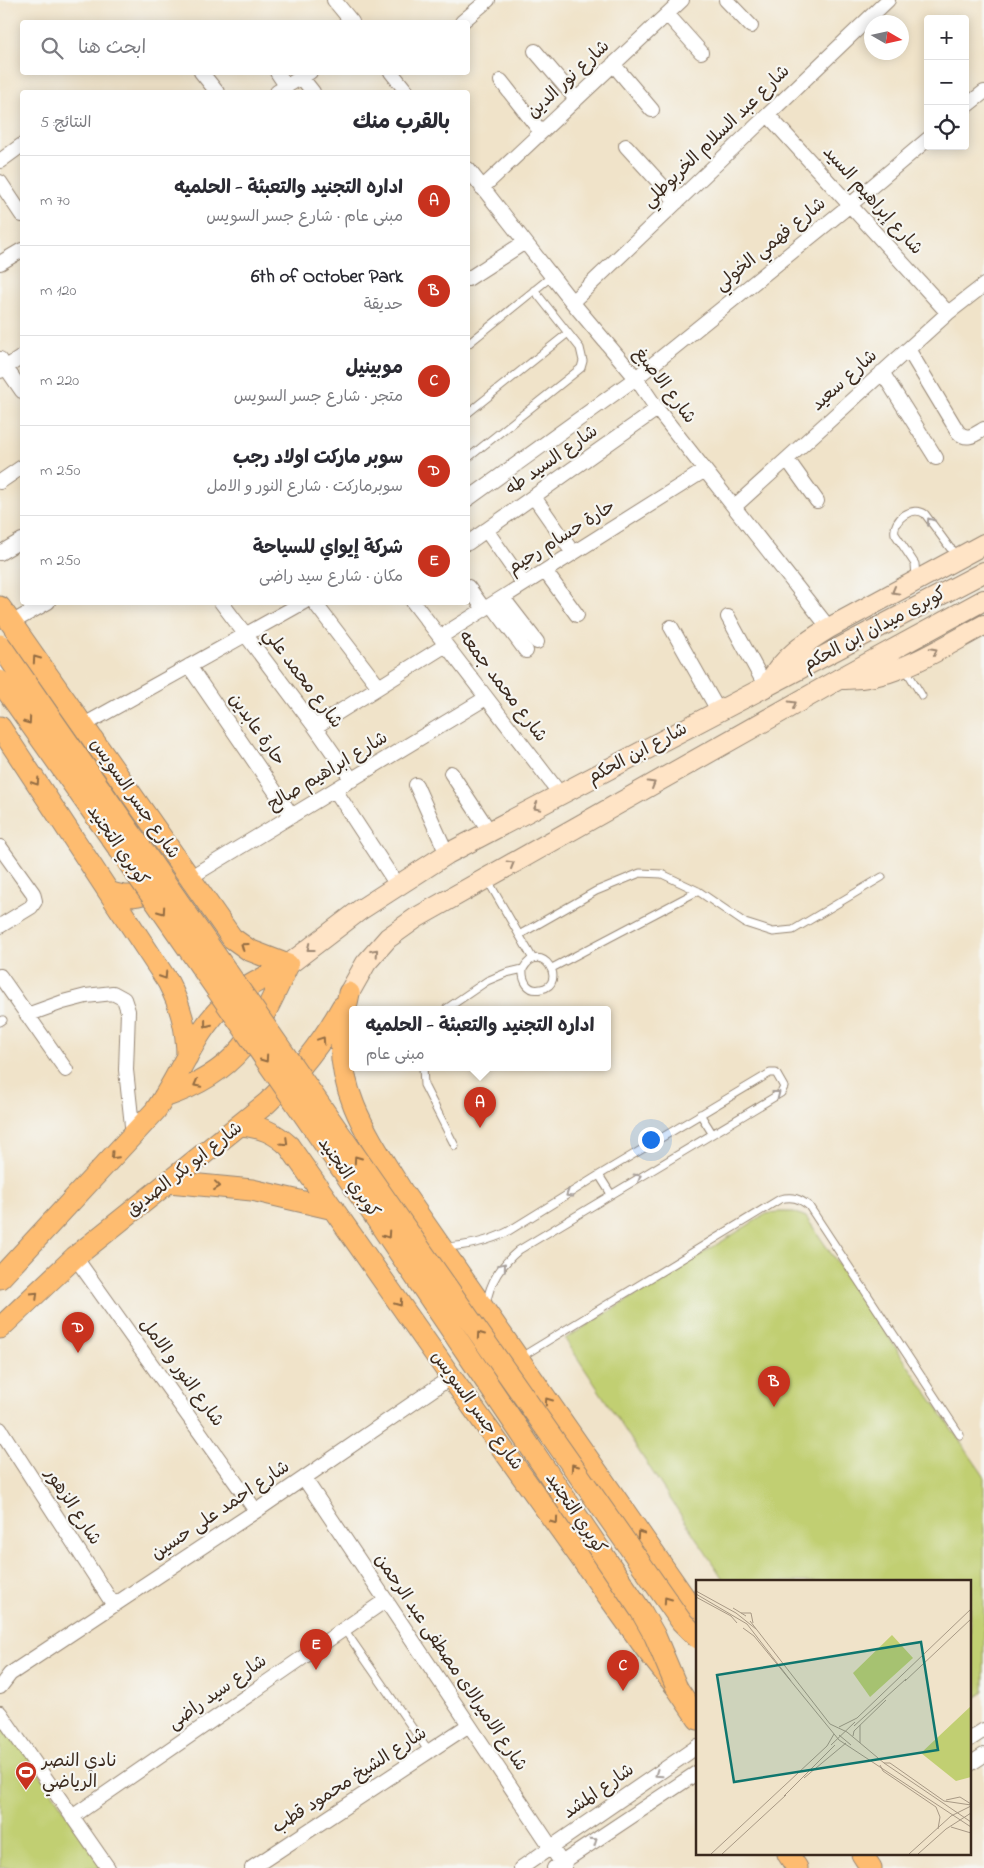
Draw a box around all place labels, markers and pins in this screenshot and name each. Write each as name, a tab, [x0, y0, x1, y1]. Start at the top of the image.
pin: A	[464, 1087, 496, 1128]
pin: D	[62, 1312, 94, 1353]
pin: B	[758, 1366, 790, 1407]
pin: E	[300, 1629, 332, 1670]
pin: C	[607, 1650, 639, 1691]
place label: نادي النصر الرياضي	[40, 1749, 116, 1797]
sports icon: نادي النصر الرياضي	[14, 1760, 38, 1791]

